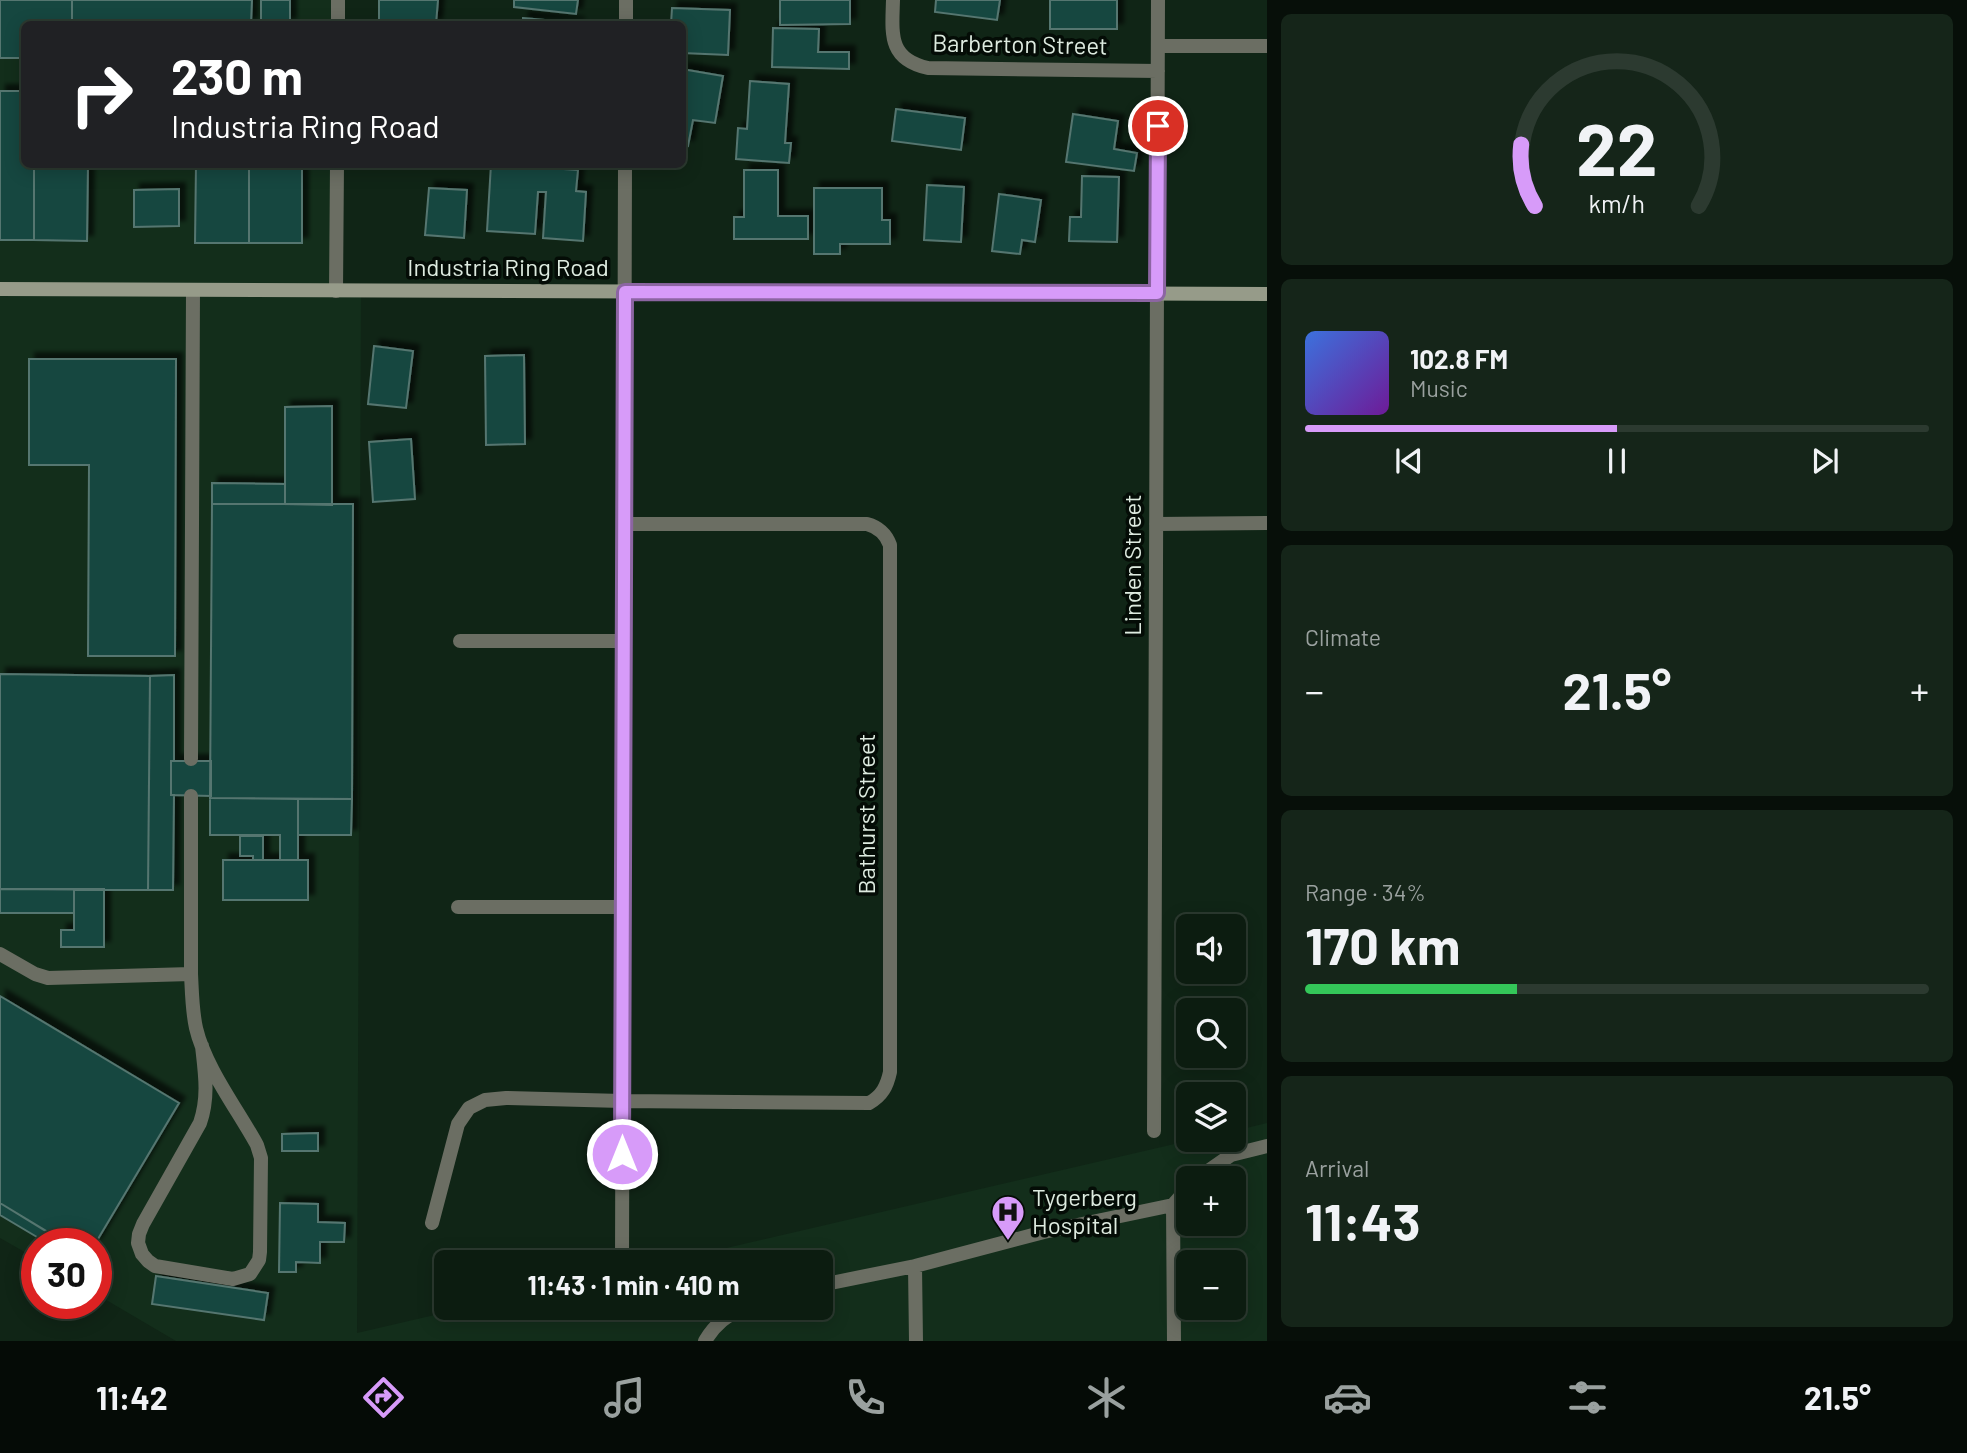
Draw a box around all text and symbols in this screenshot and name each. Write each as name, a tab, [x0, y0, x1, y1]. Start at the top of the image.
street label: Barberton Street	[932, 27, 1108, 60]
text: 230 m	[171, 46, 303, 105]
icon: right	[56, 49, 147, 140]
pin	[1128, 96, 1188, 156]
text: 22	[1576, 103, 1658, 191]
text: Industria Ring Road	[171, 106, 440, 144]
icon: arrive	[1139, 107, 1177, 145]
text: km/h	[1589, 188, 1645, 218]
street label: Industria Ring Road	[407, 252, 609, 281]
text: 102.8 FM	[1410, 343, 1508, 374]
text: Music	[1410, 374, 1468, 402]
icon: previous	[1390, 442, 1428, 480]
icon: pause	[1598, 442, 1636, 480]
icon: next	[1806, 442, 1844, 480]
street label: Linden Street	[1117, 494, 1146, 636]
text: Climate	[1305, 623, 1381, 651]
text: 21.5°	[1563, 658, 1671, 720]
text: −	[1305, 667, 1324, 713]
text: +	[1910, 667, 1929, 713]
street label: Bathurst Street	[851, 734, 880, 894]
text: Range · 34%	[1305, 878, 1426, 906]
text: 170 km	[1305, 913, 1460, 975]
map controls	[1176, 914, 1246, 1320]
button: sound	[1176, 914, 1246, 984]
button: search	[1176, 998, 1246, 1068]
button: layers	[1176, 1082, 1246, 1152]
position arrow	[585, 1117, 659, 1191]
text: Arrival	[1305, 1154, 1369, 1182]
button: +	[1176, 1166, 1246, 1236]
place label: Tygerberg Hospital	[1032, 1182, 1137, 1239]
text: 11:43	[1305, 1189, 1421, 1251]
hospital icon: Tygerberg Hospital	[989, 1193, 1027, 1242]
speed limit sign: 30	[21, 1228, 112, 1319]
button: −	[1176, 1250, 1246, 1320]
text: 11:43 · 1 min · 410 m	[528, 1269, 739, 1300]
icon: directions	[359, 1373, 408, 1422]
icon: music	[600, 1373, 649, 1422]
icon: phone	[841, 1373, 890, 1422]
icon: climate	[1082, 1373, 1131, 1422]
icon: car	[1323, 1373, 1372, 1422]
icon: filters	[1563, 1373, 1612, 1422]
text: 11:42	[96, 1378, 168, 1416]
text: 21.5°	[1804, 1378, 1871, 1416]

